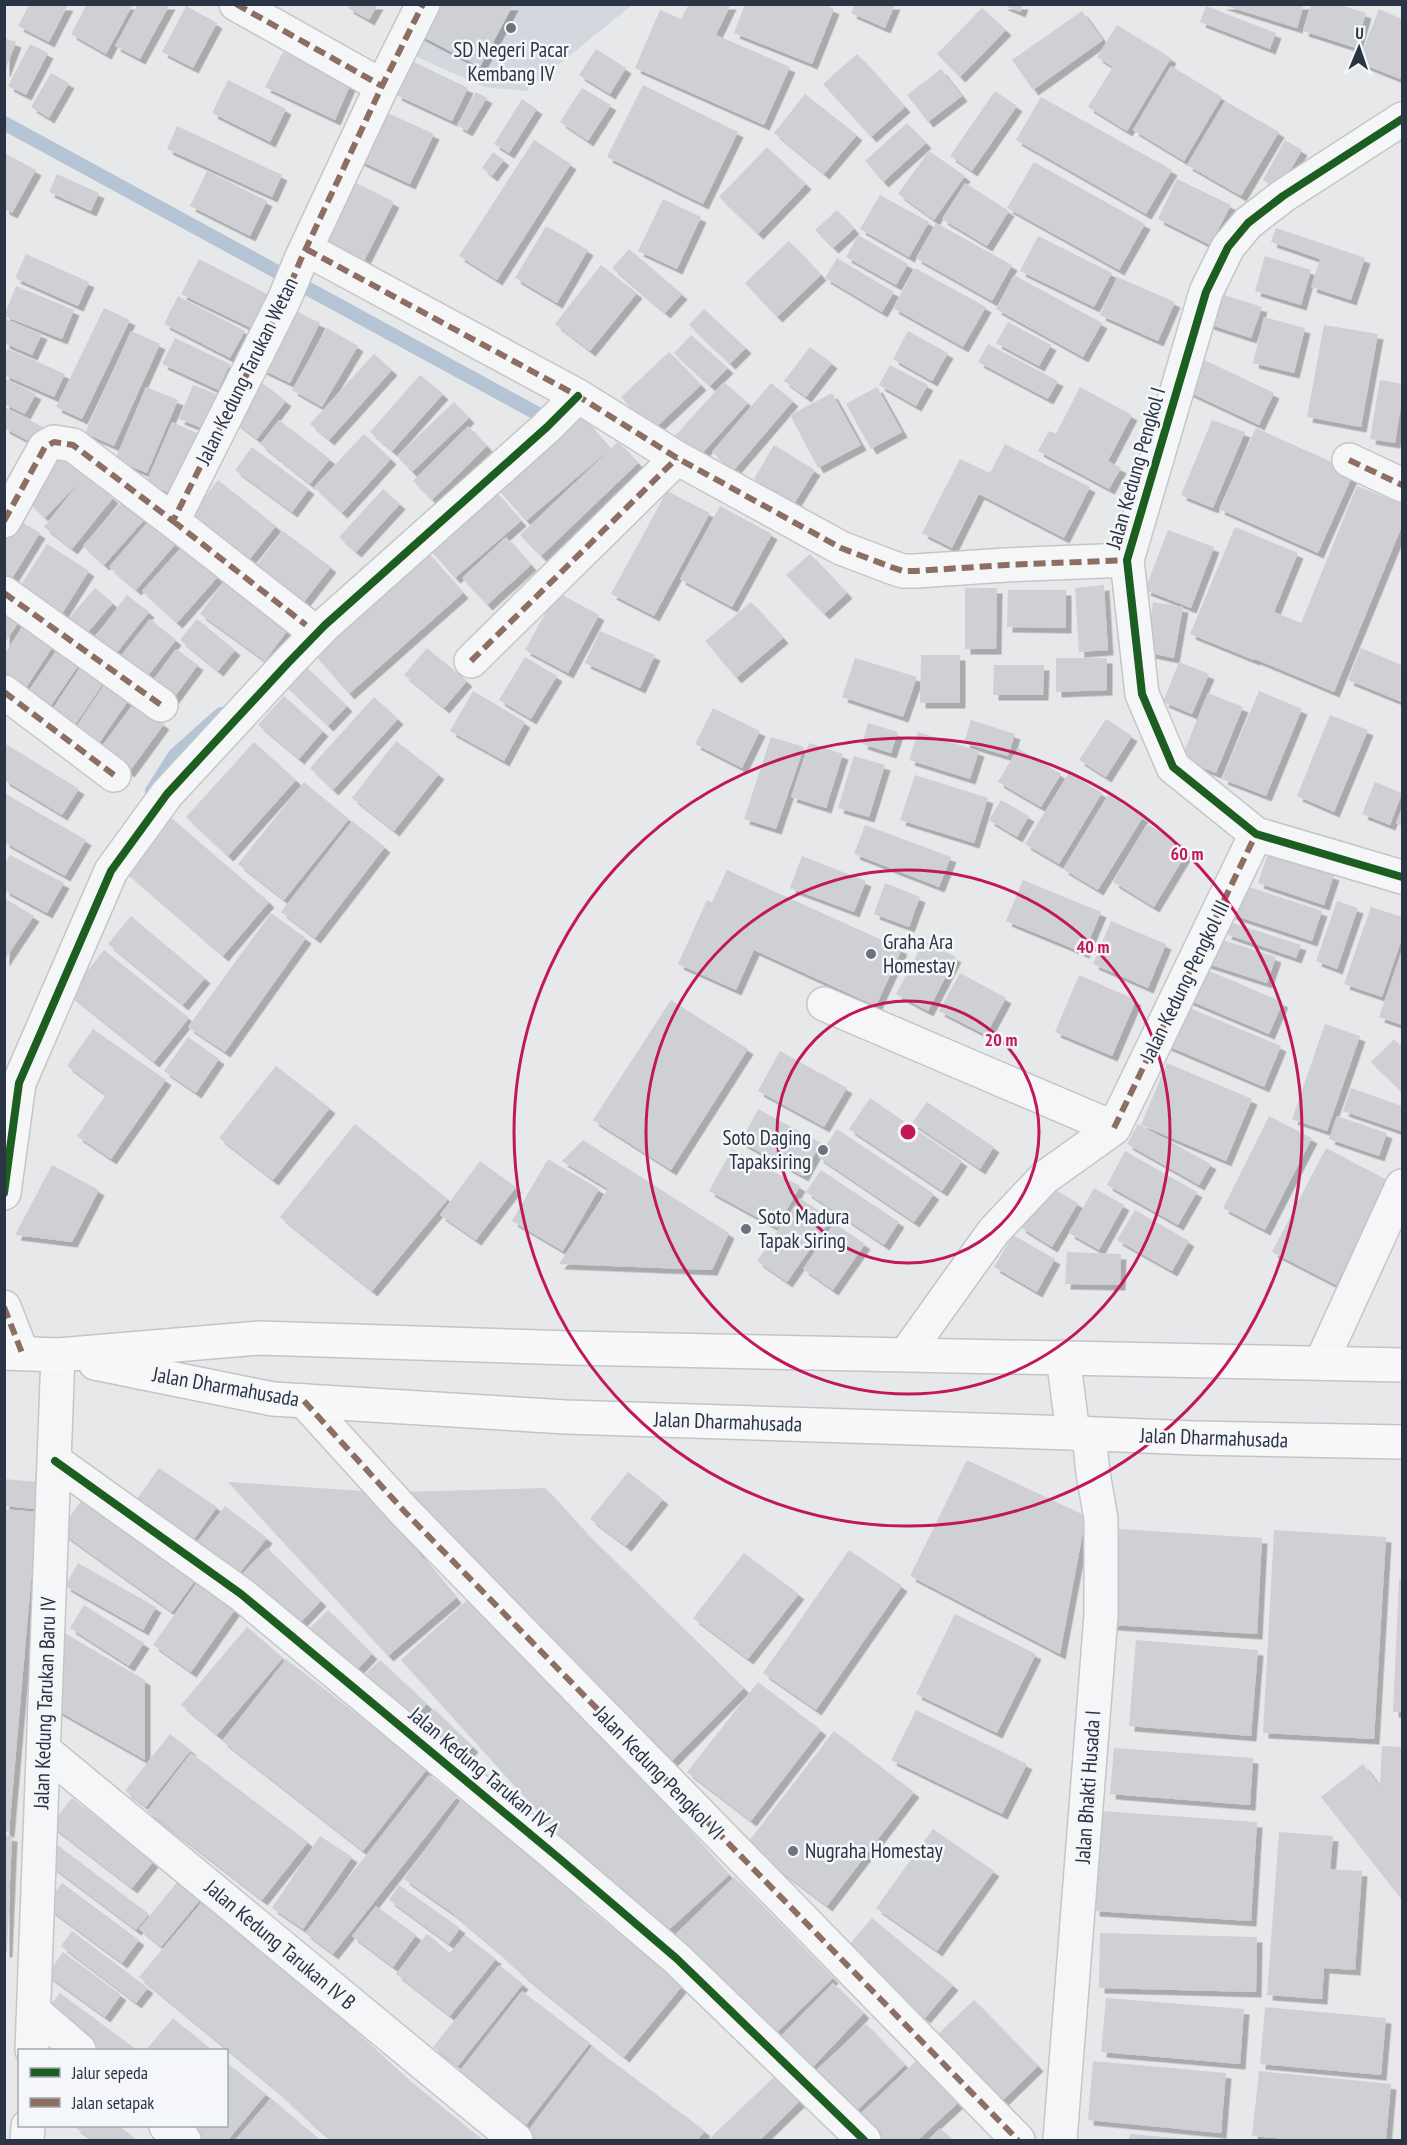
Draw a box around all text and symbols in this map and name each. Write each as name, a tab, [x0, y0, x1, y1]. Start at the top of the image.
north arrow	[1329, 18, 1389, 78]
marker: SD Negeri Pacar Kembang IV	[504, 21, 518, 35]
text: U	[1355, 23, 1364, 43]
place label: SD Negeri Pacar Kembang IV	[453, 36, 569, 87]
street label: Jalan Kedung Tarukan Wetan	[189, 273, 304, 470]
street label: Jalan Kedung Pengkol I	[1099, 384, 1171, 553]
text: 60 m	[1171, 842, 1203, 865]
street label: Jalan Kedung Pengkol III	[1133, 896, 1235, 1067]
place label: Graha Ara Homestay	[883, 928, 955, 979]
text: 40 m	[1077, 935, 1109, 958]
marker: Graha Ara Homestay	[864, 947, 878, 961]
text: 20 m	[985, 1028, 1017, 1051]
centre of rings	[898, 1122, 918, 1142]
place label: Soto Daging Tapaksiring	[722, 1124, 811, 1175]
marker: Soto Daging Tapaksiring	[816, 1143, 830, 1157]
place label: Soto Madura Tapak Siring	[758, 1203, 849, 1254]
marker: Soto Madura Tapak Siring	[739, 1222, 753, 1236]
street label: Jalan Dharmahusada	[150, 1360, 301, 1413]
street label: Jalan Dharmahusada	[652, 1405, 803, 1438]
street label: Jalan Dharmahusada	[1138, 1421, 1289, 1454]
street label: Jalan Kedung Tarukan Baru IV	[27, 1596, 62, 1811]
street label: Jalan Kedung Pengkol VI	[588, 1699, 730, 1845]
street label: Jalan Kedung Tarukan IV A	[403, 1700, 565, 1842]
street label: Jalan Bhakti Husada I	[1069, 1709, 1106, 1866]
place label: Nugraha Homestay	[805, 1837, 943, 1864]
marker: Nugraha Homestay	[786, 1844, 800, 1858]
street label: Jalan Kedung Tarukan IV B	[199, 1873, 361, 2016]
legend	[18, 2049, 228, 2127]
text: Jalur sepeda	[71, 2061, 148, 2084]
text: Jalan setapak	[71, 2091, 154, 2114]

